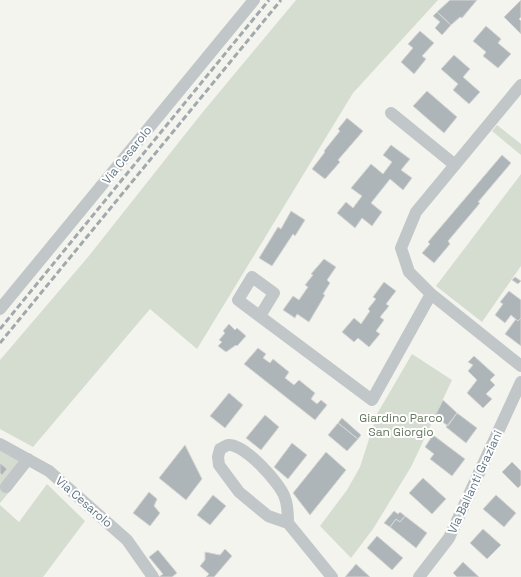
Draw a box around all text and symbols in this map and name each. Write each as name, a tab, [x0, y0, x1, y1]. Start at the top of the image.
street label: Via Cesarolo	[99, 123, 155, 187]
park label: Giardino Parco San Giorgio	[359, 410, 443, 440]
street label: Via Ballanti Graziani	[444, 428, 506, 536]
street label: Via Cesarolo	[52, 473, 116, 531]

